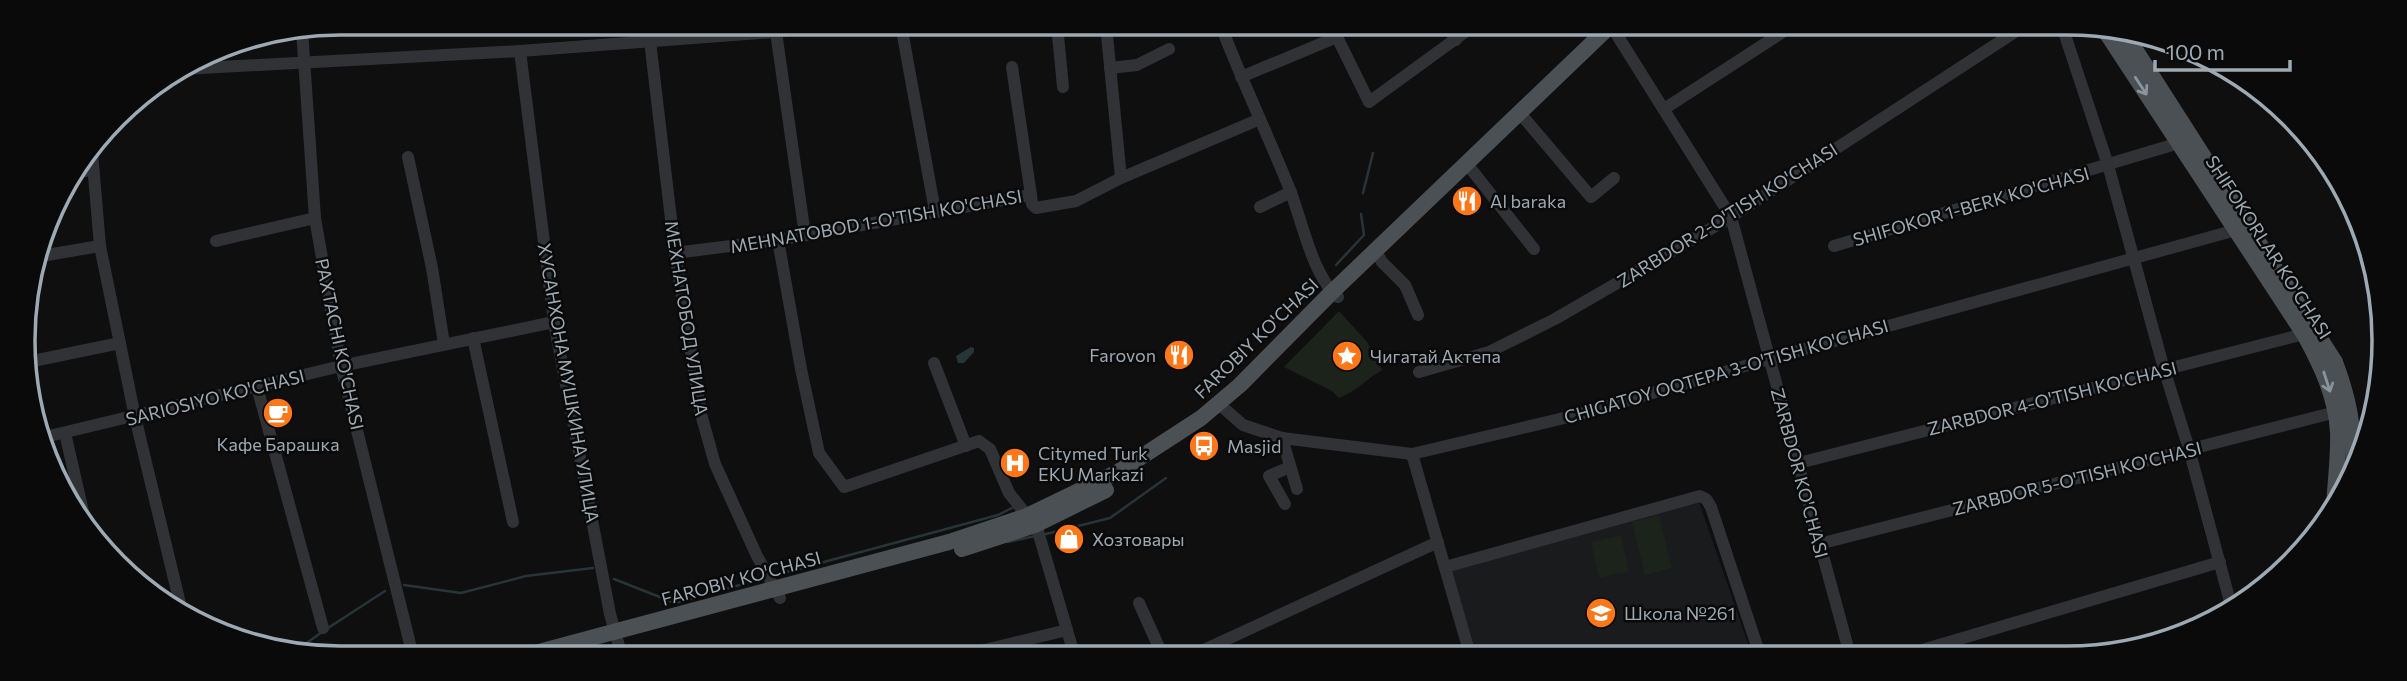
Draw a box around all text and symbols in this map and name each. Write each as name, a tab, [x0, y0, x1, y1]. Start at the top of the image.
scale bar	[2155, 28, 2290, 72]
text: 100 m	[2166, 39, 2225, 64]
one-way arrow	[2134, 76, 2149, 95]
street label: ZARBDOR 2-O'TISH KO'CHASI	[1613, 138, 1841, 292]
street label: SHIFOKORLAR KO'CHASI	[2201, 151, 2337, 343]
street label: SHIFOKOR 1-BERK KO'CHASI	[1850, 162, 2092, 250]
street label: MEHNATOBOD 1-O'TISH KO'CHASI	[728, 184, 1024, 258]
restaurant icon: Al baraka	[1450, 184, 1484, 218]
place label: Al baraka	[1490, 190, 1566, 212]
street label: МЕХНАТОБОД УЛИЦА	[661, 219, 713, 417]
street label: ХУСАНХОНА МУШКИНА УЛИЦА	[534, 241, 604, 525]
street label: PAXTACHI KO'CHASI	[311, 256, 369, 432]
street label: FAROBIY KO'CHASI	[1189, 273, 1323, 403]
street label: CHIGATOY OQTEPA 3-O'TISH KO'CHASI	[1561, 314, 1891, 428]
restaurant icon: Farovon	[1162, 338, 1196, 372]
place icon: Чигатай Актепа	[1330, 339, 1364, 373]
place label: Farovon	[1089, 344, 1156, 366]
place label: Чигатай Актепа	[1370, 345, 1501, 367]
street label: ZARBDOR 4-O'TISH KO'CHASI	[1925, 356, 2179, 440]
street label: SARIOSIYO KO'CHASI	[123, 364, 307, 430]
one-way arrow	[2322, 371, 2334, 393]
street label: ZARBDOR KO'CHASI	[1767, 385, 1833, 561]
cafe icon: Кафе Барашка	[261, 396, 295, 430]
bus stop icon: Masjid	[1187, 429, 1221, 463]
place label: Кафе Барашка	[217, 433, 339, 455]
place label: Masjid	[1227, 435, 1281, 457]
street label: ZARBDOR 5-O'TISH KO'CHASI	[1950, 436, 2204, 520]
place label: Citymed Turk EKU Markazi	[1038, 442, 1148, 485]
hospital icon: Citymed Turk EKU Markazi	[998, 446, 1032, 480]
shop icon: Хозтовары	[1052, 522, 1086, 556]
place label: Хозтовары	[1092, 528, 1185, 550]
street label: FAROBIY KO'CHASI	[659, 546, 823, 610]
school or university icon: Школа №261	[1584, 596, 1618, 630]
place label: Школа №261	[1624, 602, 1735, 624]

